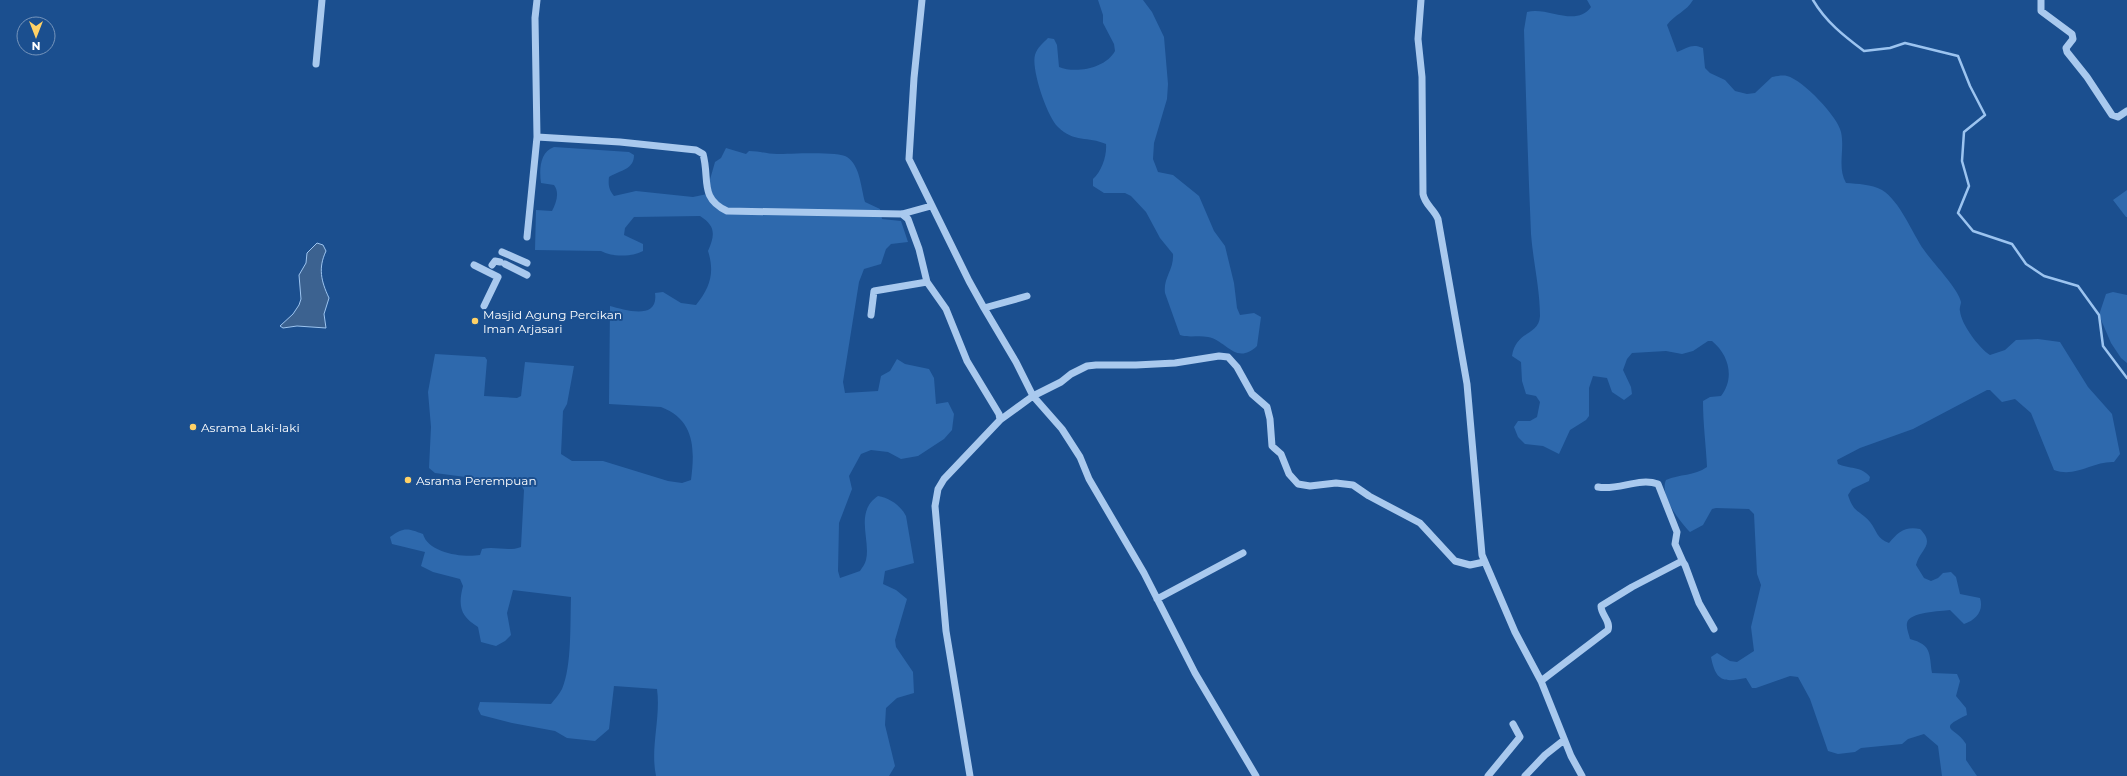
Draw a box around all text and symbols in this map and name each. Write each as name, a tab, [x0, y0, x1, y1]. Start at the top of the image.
north arrow	[16, 16, 56, 56]
text: N	[32, 39, 40, 53]
place label: Masjid Agung Percikan Iman Arjasari	[483, 307, 622, 336]
marker: Masjid Agung Percikan Iman Arjasari	[470, 316, 480, 326]
place label: Asrama Laki-laki	[201, 420, 300, 435]
marker: Asrama Laki-laki	[188, 422, 198, 432]
place label: Asrama Perempuan	[416, 473, 537, 488]
marker: Asrama Perempuan	[403, 475, 413, 485]

